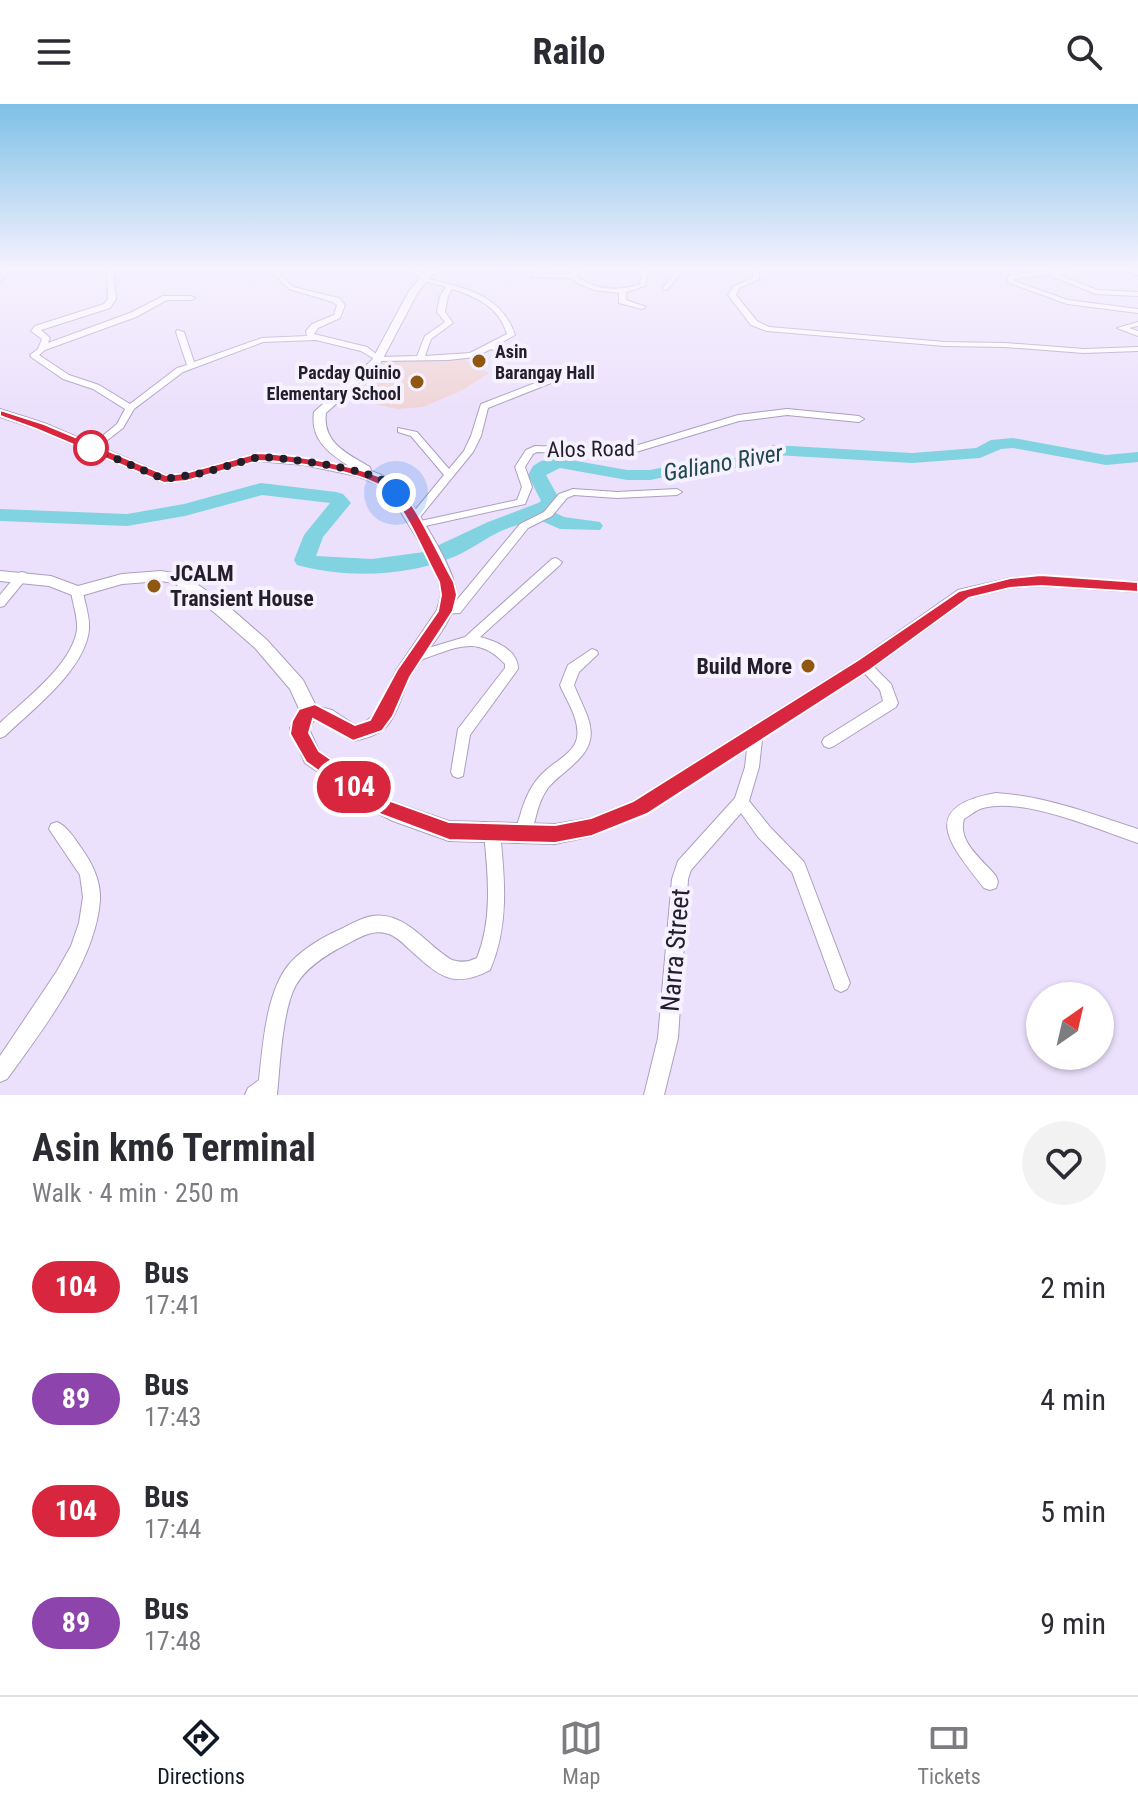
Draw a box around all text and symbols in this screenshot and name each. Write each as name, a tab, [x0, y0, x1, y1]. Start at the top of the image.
icon: menu	[32, 30, 76, 74]
icon: search	[1062, 30, 1106, 74]
text: Railo	[533, 31, 605, 73]
place label: Asin Barangay Hall	[495, 341, 595, 383]
marker: Asin Barangay Hall	[470, 352, 488, 370]
place label: Pacday Quinio Elementary School	[267, 362, 401, 404]
marker: Pacday Quinio Elementary School	[408, 373, 426, 391]
unlabelled marker	[74, 431, 108, 465]
street label: Alos Road	[547, 436, 635, 462]
water label: Galiano River	[661, 439, 786, 487]
your location	[376, 473, 416, 513]
place label: JCALM Transient House	[170, 561, 314, 611]
marker: JCALM Transient House	[145, 577, 163, 595]
place label: Build More	[697, 654, 792, 679]
marker: Build More	[799, 657, 817, 675]
line badge: 104	[308, 761, 400, 813]
text: 104	[333, 770, 375, 803]
street label: Narra Street	[655, 887, 695, 1013]
north arrow	[1026, 982, 1114, 1070]
map controls	[1026, 982, 1114, 1070]
button: heart	[1022, 1121, 1106, 1205]
text: Asin km6 Terminal	[32, 1126, 316, 1170]
text: Walk · 4 min · 250 m	[32, 1178, 239, 1208]
text: Bus	[144, 1255, 189, 1290]
text: 104	[55, 1270, 97, 1303]
text: 2 min	[1040, 1270, 1106, 1305]
text: 17:41	[144, 1290, 201, 1320]
text: Bus	[144, 1367, 189, 1402]
text: 89	[62, 1382, 90, 1415]
text: 4 min	[1040, 1382, 1106, 1417]
text: 17:43	[144, 1402, 201, 1432]
text: Bus	[144, 1479, 189, 1514]
text: 104	[55, 1494, 97, 1527]
text: 5 min	[1040, 1494, 1106, 1529]
text: 17:44	[144, 1514, 201, 1544]
text: Bus	[144, 1591, 189, 1626]
text: 89	[62, 1606, 90, 1639]
text: 9 min	[1040, 1606, 1106, 1641]
text: 17:48	[144, 1626, 201, 1656]
tab: Directions	[157, 1716, 245, 1789]
tab: Map	[559, 1716, 603, 1789]
tab: Tickets	[918, 1716, 981, 1789]

